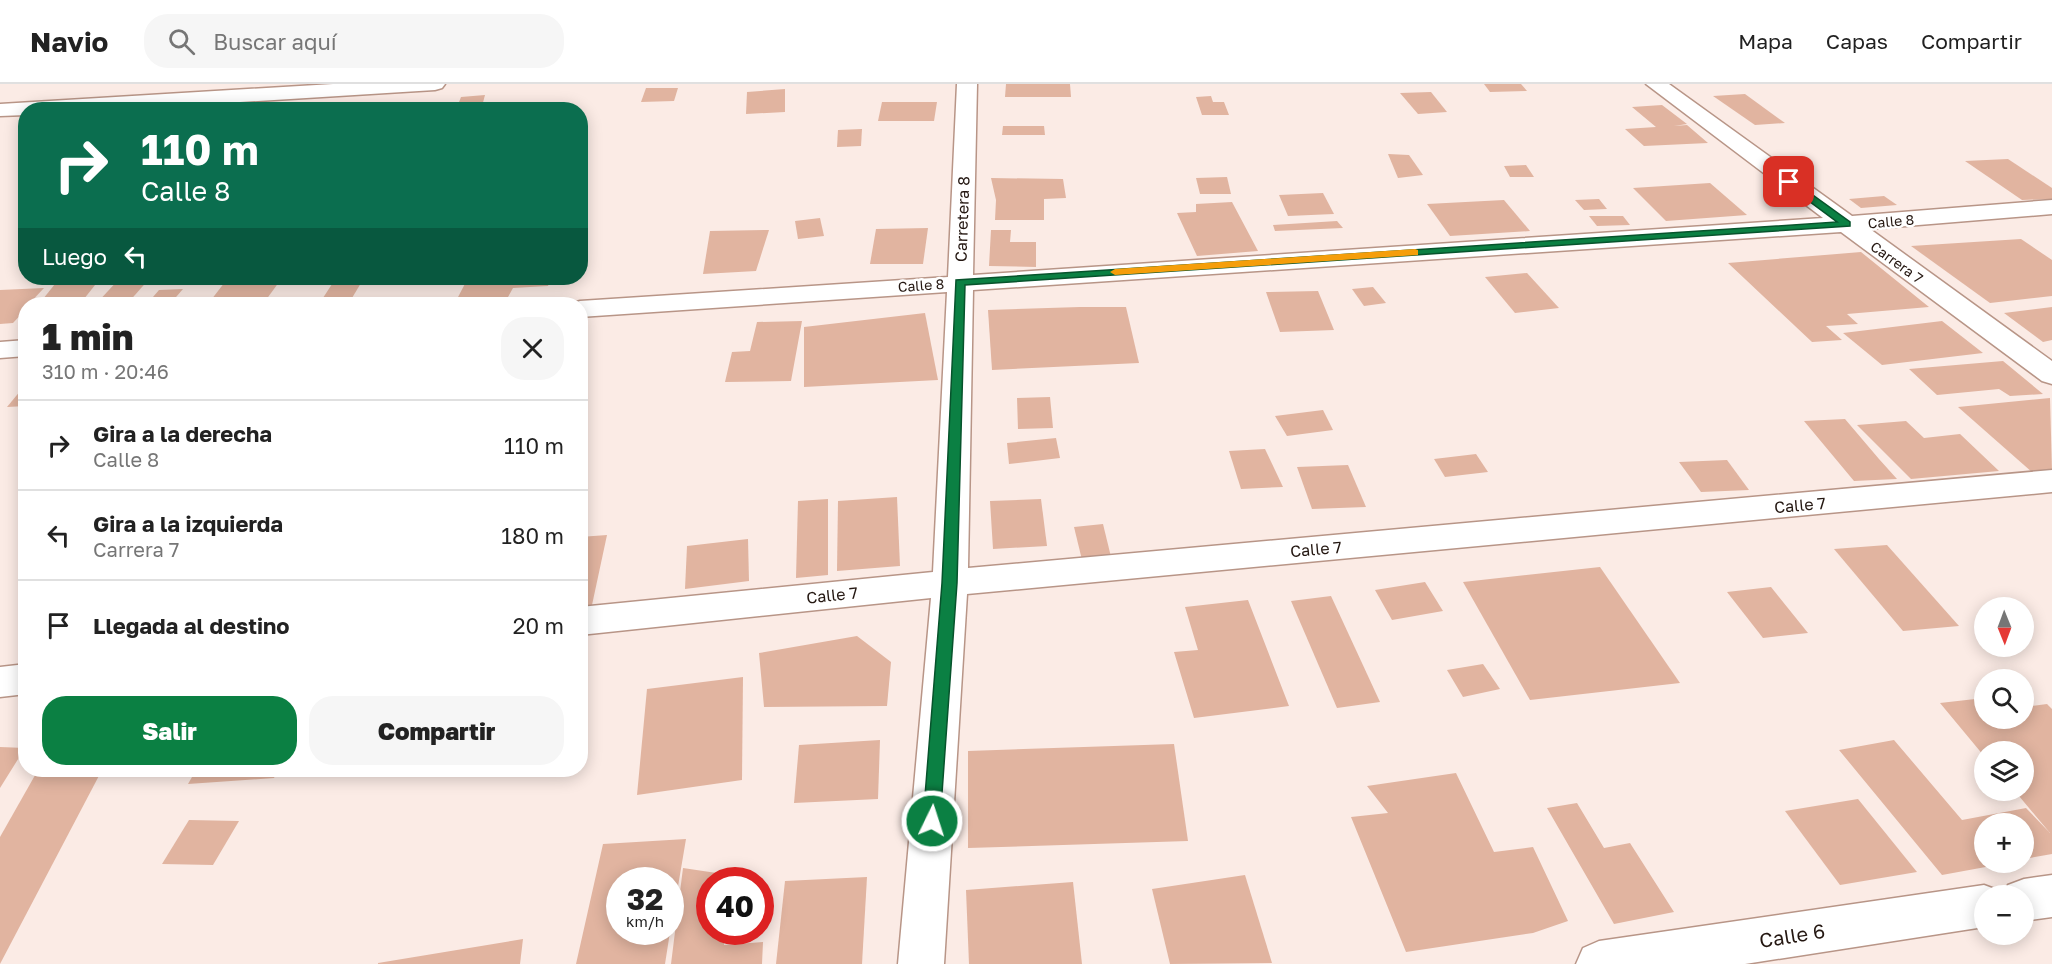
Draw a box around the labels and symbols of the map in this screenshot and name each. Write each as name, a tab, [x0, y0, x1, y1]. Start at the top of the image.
pin	[1763, 156, 1814, 207]
street label: Carretera 8	[951, 176, 973, 262]
street label: Calle 8	[1867, 211, 1915, 231]
street label: Carrera 7	[1868, 237, 1926, 287]
street label: Calle 8	[897, 275, 945, 295]
street label: Calle 7	[1773, 493, 1827, 517]
street label: Calle 7	[1289, 537, 1343, 561]
street label: Calle 7	[805, 582, 859, 608]
north arrow	[1974, 597, 2034, 657]
position arrow	[900, 789, 964, 853]
speed limit sign: 40	[696, 867, 774, 945]
street label: Calle 6	[1757, 918, 1827, 952]

